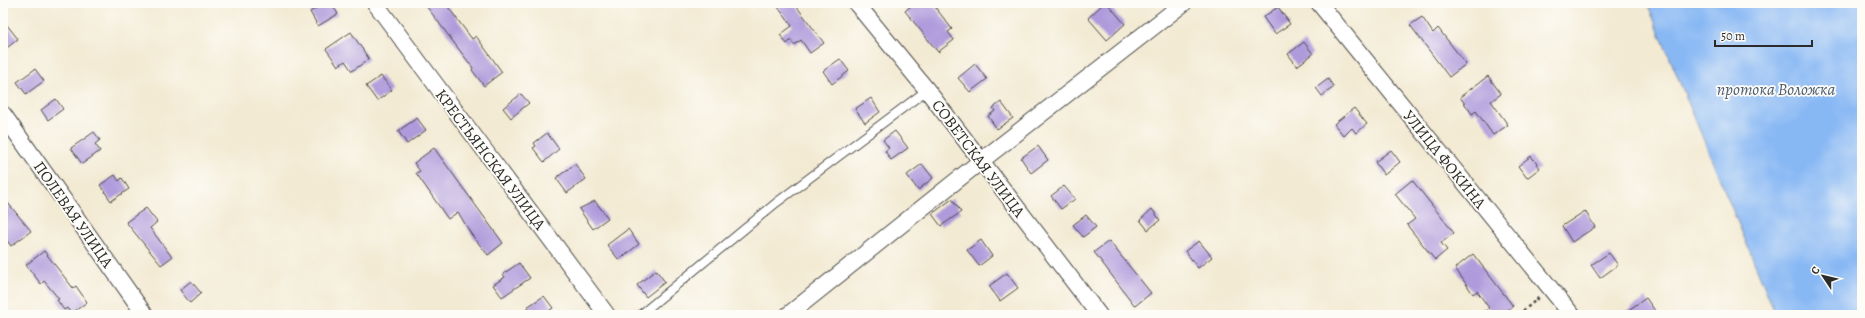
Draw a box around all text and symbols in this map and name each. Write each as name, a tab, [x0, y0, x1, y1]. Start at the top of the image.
scale bar	[1715, 22, 1812, 48]
text: 50 m	[1721, 28, 1745, 44]
water label: протока Воложка	[1717, 78, 1835, 101]
street label: КРЕСТЬЯНСКАЯ УЛИЦА	[430, 85, 551, 235]
street label: СОВЕТСКАЯ УЛИЦА	[927, 95, 1030, 223]
street label: УЛИЦА ФОКИНА	[1398, 106, 1491, 214]
street label: ПОЛЕВАЯ УЛИЦА	[28, 157, 119, 273]
north arrow	[1803, 256, 1843, 296]
text: С	[1807, 263, 1823, 278]

